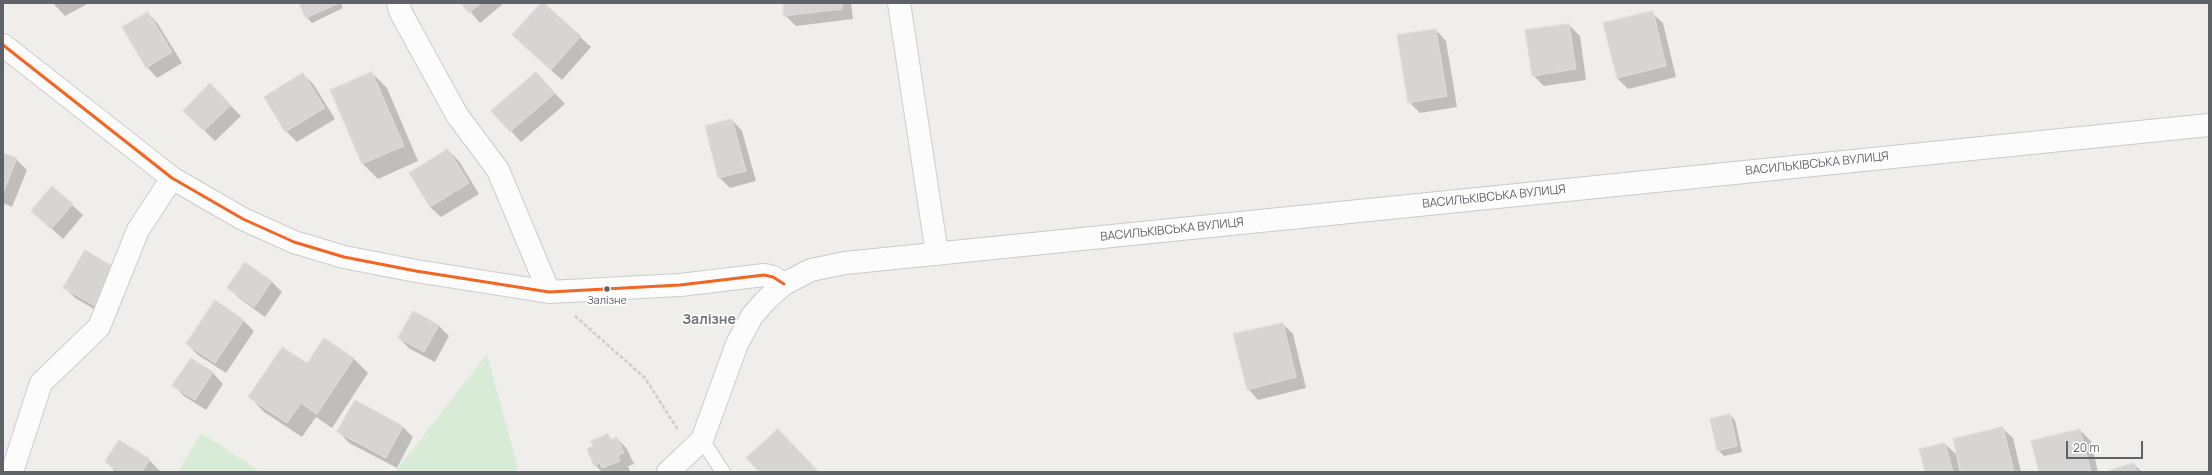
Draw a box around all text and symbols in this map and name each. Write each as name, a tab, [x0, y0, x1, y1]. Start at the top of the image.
street label: ВАСИЛЬКІВСЬКА ВУЛИЦЯ	[1745, 149, 1889, 179]
street label: ВАСИЛЬКІВСЬКА ВУЛИЦЯ	[1422, 182, 1566, 212]
street label: ВАСИЛЬКІВСЬКА ВУЛИЦЯ	[1100, 215, 1244, 245]
marker: Залізне	[602, 284, 612, 294]
place label: Залізне	[587, 294, 627, 308]
district label: Залізне	[682, 312, 736, 328]
scale bar	[2068, 433, 2145, 459]
text: 20 m	[2073, 439, 2100, 456]

